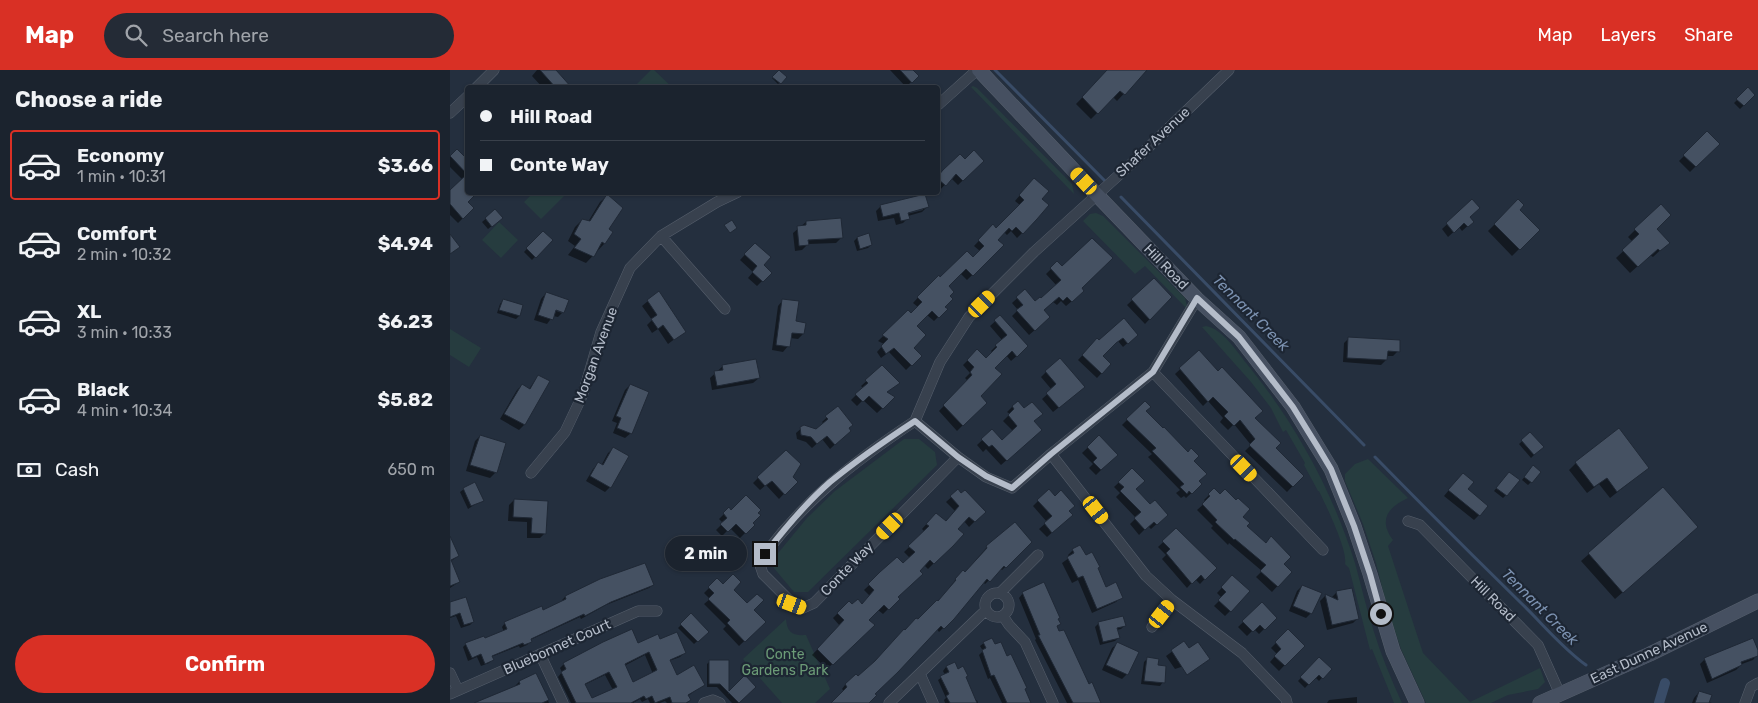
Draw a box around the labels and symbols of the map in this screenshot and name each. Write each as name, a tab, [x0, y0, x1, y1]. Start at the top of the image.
street label: Shafer Avenue	[1112, 103, 1194, 181]
car	[1068, 165, 1099, 197]
street label: Hill Road	[1140, 241, 1192, 293]
water label: Tennant Creek	[1209, 271, 1293, 355]
car	[966, 288, 997, 320]
street label: Morgan Avenue	[571, 304, 621, 405]
car	[1228, 452, 1259, 484]
car	[1080, 494, 1111, 526]
car	[874, 510, 905, 542]
callout: 2 min	[665, 536, 748, 572]
street label: Conte Way	[817, 538, 877, 600]
route end	[754, 543, 776, 565]
water label: Tennant Creek	[1498, 565, 1582, 649]
street label: Hill Road	[1467, 573, 1519, 625]
car	[775, 592, 808, 616]
car	[1146, 598, 1177, 630]
route start	[1370, 603, 1392, 625]
street label: Bluebonnet Court	[501, 616, 614, 678]
street label: East Dunne Avenue	[1588, 618, 1710, 688]
park label: Conte Gardens Park	[742, 646, 829, 679]

